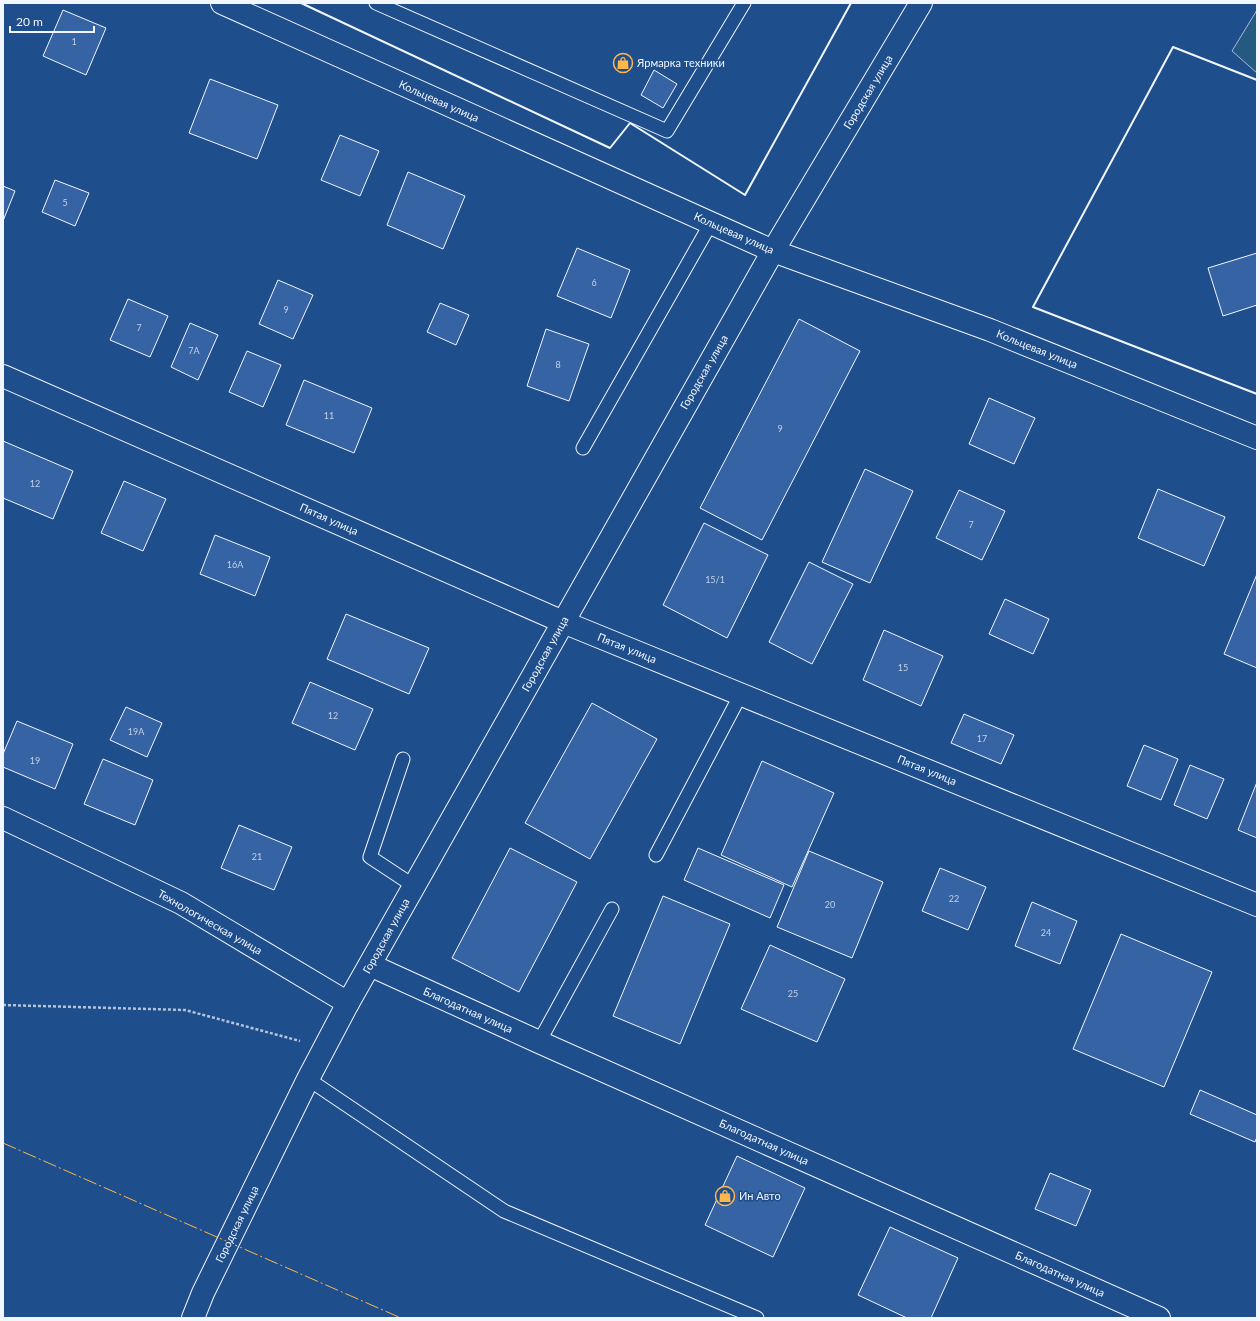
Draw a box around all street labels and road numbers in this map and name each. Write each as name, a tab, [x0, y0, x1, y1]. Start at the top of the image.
street label: Городская улица	[840, 52, 895, 131]
street label: Кольцевая улица	[397, 77, 481, 124]
street label: Кольцевая улица	[692, 209, 776, 256]
street label: Кольцевая улица	[995, 326, 1080, 371]
street label: Городская улица	[677, 332, 730, 411]
street label: Пятая улица	[298, 500, 360, 537]
street label: Городская улица	[519, 614, 571, 694]
street label: Пятая улица	[596, 630, 659, 665]
street label: Пятая улица	[896, 752, 959, 787]
street label: Технологическая улица	[156, 886, 265, 957]
street label: Городская улица	[360, 896, 412, 976]
street label: Благодатная улица	[421, 984, 515, 1035]
street label: Благодатная улица	[717, 1116, 811, 1167]
street label: Городская улица	[212, 1183, 261, 1264]
street label: Благодатная улица	[1013, 1248, 1107, 1299]

